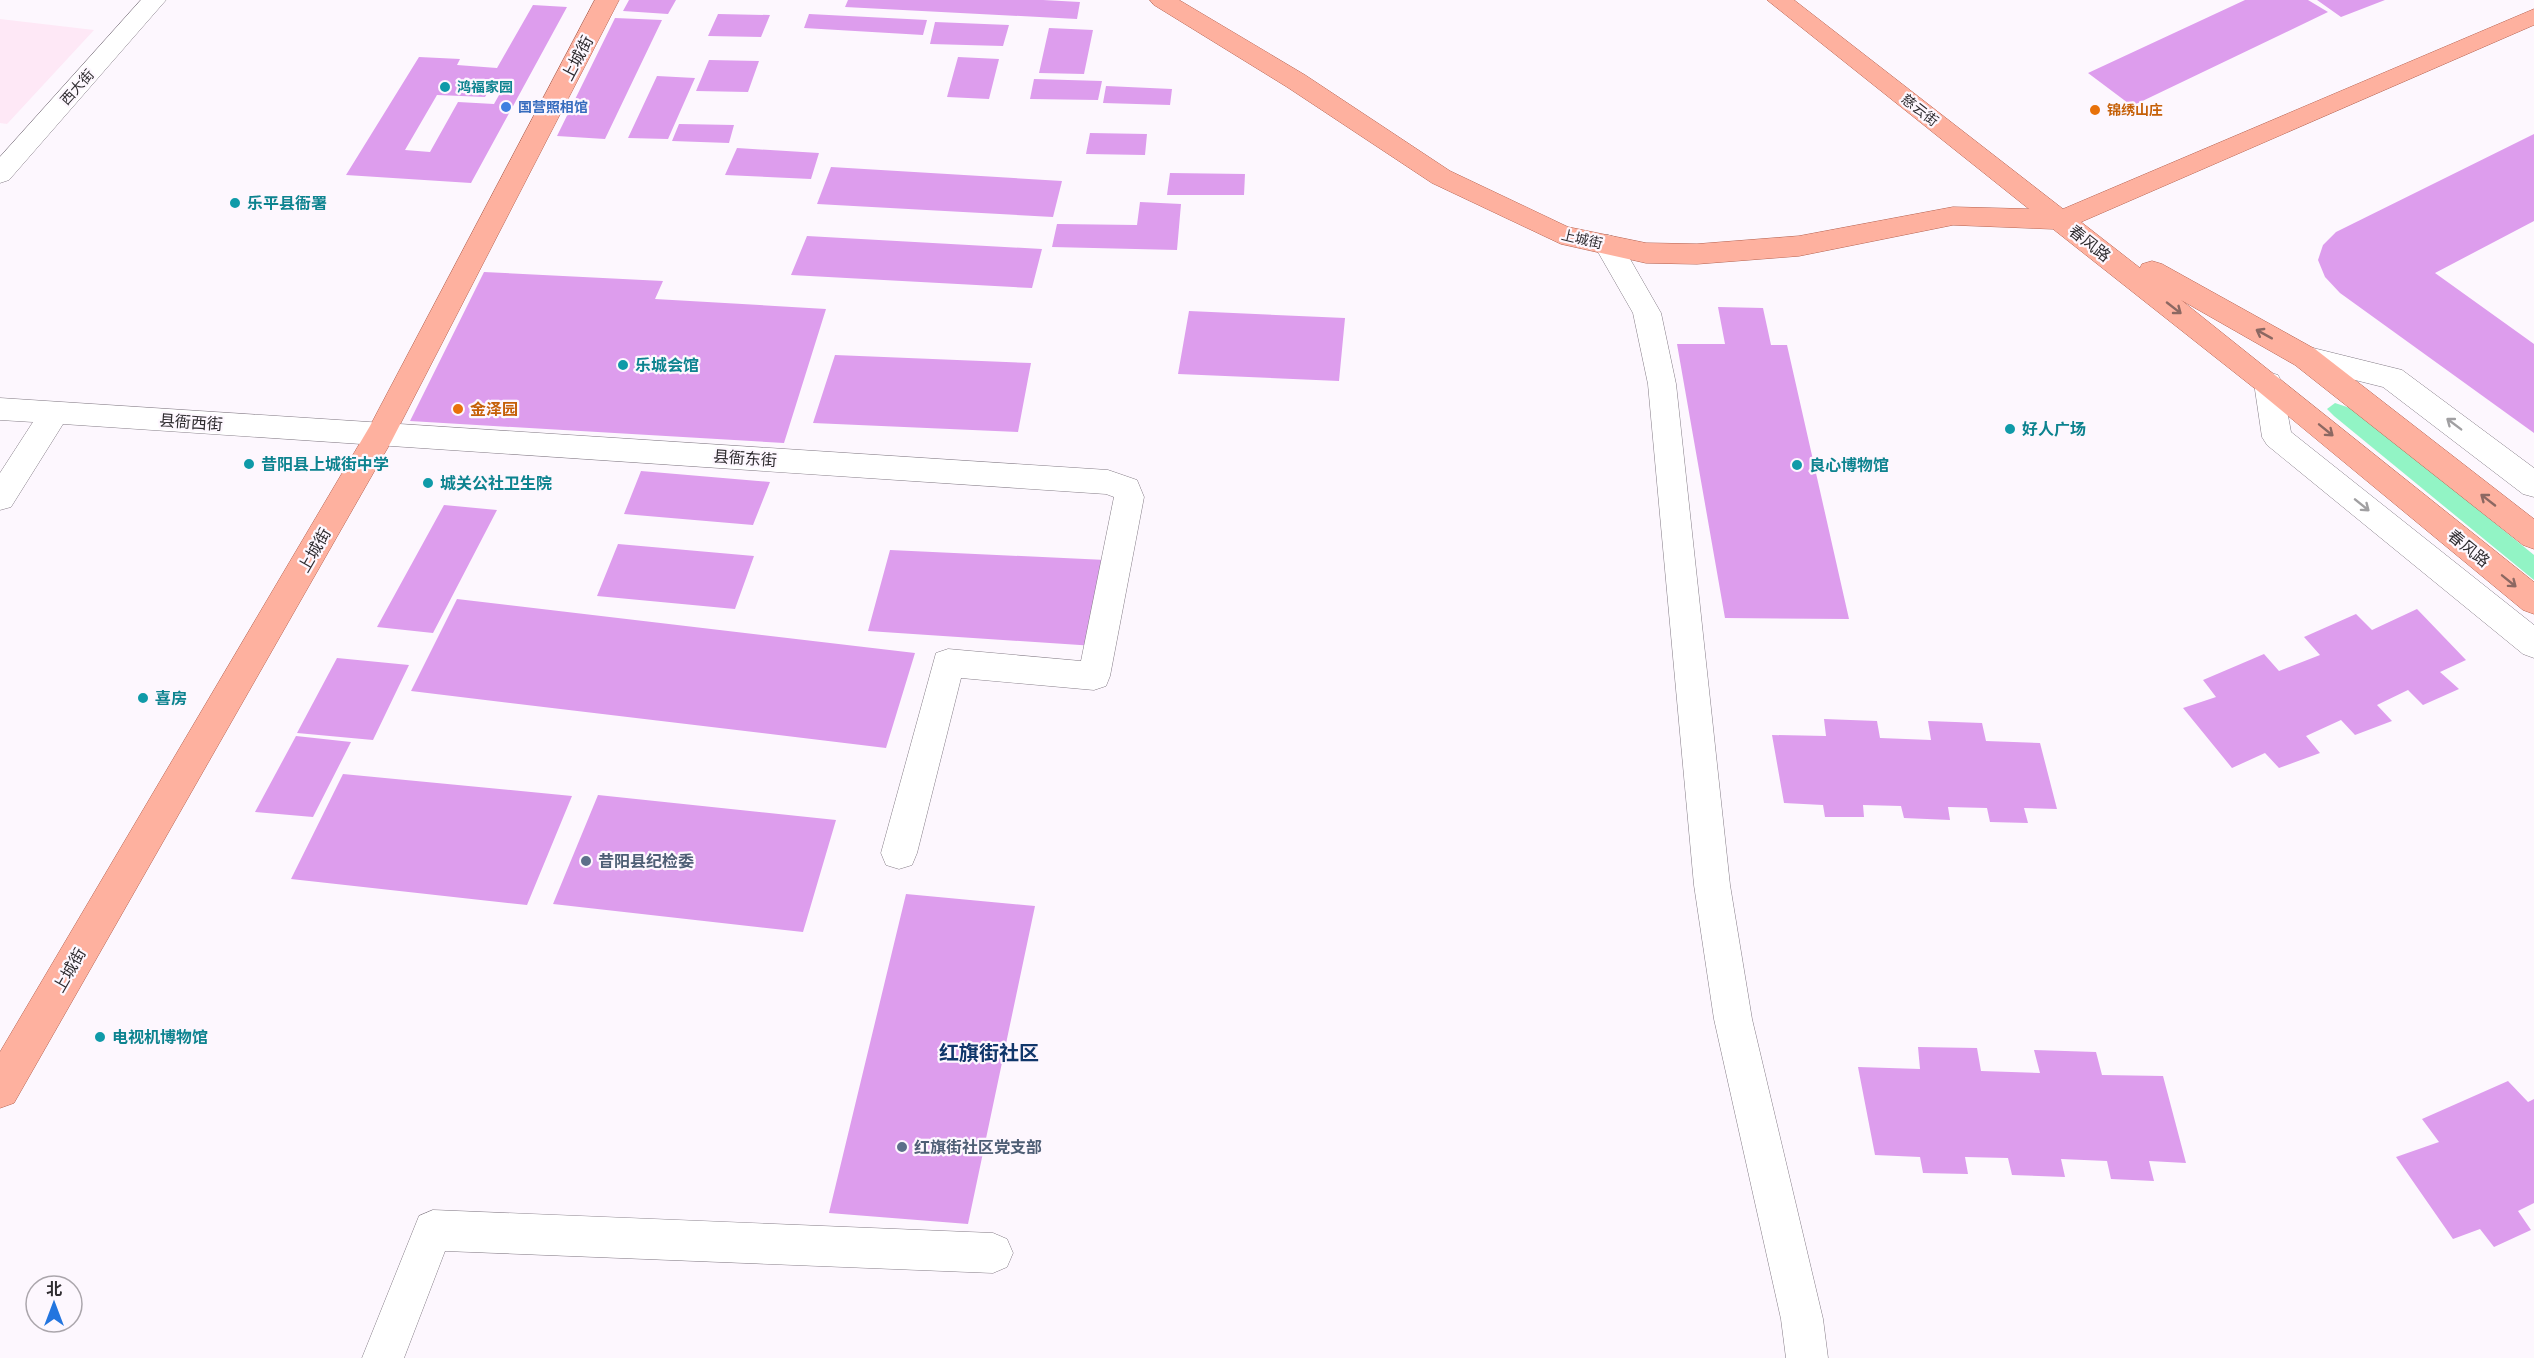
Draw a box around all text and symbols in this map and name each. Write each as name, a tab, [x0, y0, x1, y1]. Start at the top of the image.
street label: 上城街	[556, 32, 598, 84]
street label: 西大街	[56, 65, 98, 109]
place label: 鸿福家园	[457, 77, 513, 97]
marker: 鸿福家园	[438, 80, 452, 94]
street label: 慈云街	[1897, 89, 1943, 131]
place label: 国营照相馆	[518, 97, 588, 117]
marker: 国营照相馆	[499, 100, 513, 114]
place label: 锦绣山庄	[2107, 100, 2163, 120]
marker: 锦绣山庄	[2088, 103, 2102, 117]
place label: 乐平县衙署	[247, 192, 327, 214]
marker: 乐平县衙署	[228, 196, 242, 210]
street label: 春风路	[2064, 220, 2116, 266]
street label: 上城街	[1559, 225, 1605, 253]
one-way arrow	[2165, 302, 2181, 315]
one-way arrow	[2256, 328, 2273, 340]
place label: 乐城会馆	[635, 354, 699, 376]
marker: 乐城会馆	[616, 358, 630, 372]
place label: 金泽园	[470, 398, 518, 420]
marker: 金泽园	[451, 402, 465, 416]
street label: 县衙西街	[158, 409, 224, 435]
place label: 好人广场	[2022, 418, 2086, 440]
one-way arrow	[2446, 418, 2462, 431]
marker: 好人广场	[2003, 422, 2017, 436]
one-way arrow	[2318, 424, 2334, 437]
street label: 县衙东街	[712, 445, 778, 471]
place label: 昔阳县上城街中学	[261, 453, 389, 475]
place label: 良心博物馆	[1809, 454, 1889, 476]
marker: 昔阳县上城街中学	[242, 457, 256, 471]
marker: 良心博物馆	[1790, 458, 1804, 472]
place label: 城关公社卫生院	[440, 472, 552, 494]
marker: 城关公社卫生院	[421, 476, 435, 490]
one-way arrow	[2480, 493, 2496, 506]
one-way arrow	[2354, 499, 2370, 512]
street label: 上城街	[292, 524, 336, 576]
street label: 春风路	[2443, 524, 2495, 572]
one-way arrow	[2501, 574, 2517, 587]
place label: 喜房	[155, 687, 187, 709]
marker: 喜房	[136, 691, 150, 705]
place label: 昔阳县纪检委	[598, 850, 694, 872]
marker: 昔阳县纪检委	[579, 854, 593, 868]
street label: 上城街	[47, 944, 91, 996]
place label: 电视机博物馆	[112, 1026, 208, 1048]
marker: 电视机博物馆	[93, 1030, 107, 1044]
district label: 红旗街社区	[939, 1039, 1039, 1067]
place label: 红旗街社区党支部	[914, 1136, 1042, 1158]
marker: 红旗街社区党支部	[895, 1140, 909, 1154]
north arrow	[24, 1274, 84, 1334]
text: 北	[46, 1278, 62, 1300]

